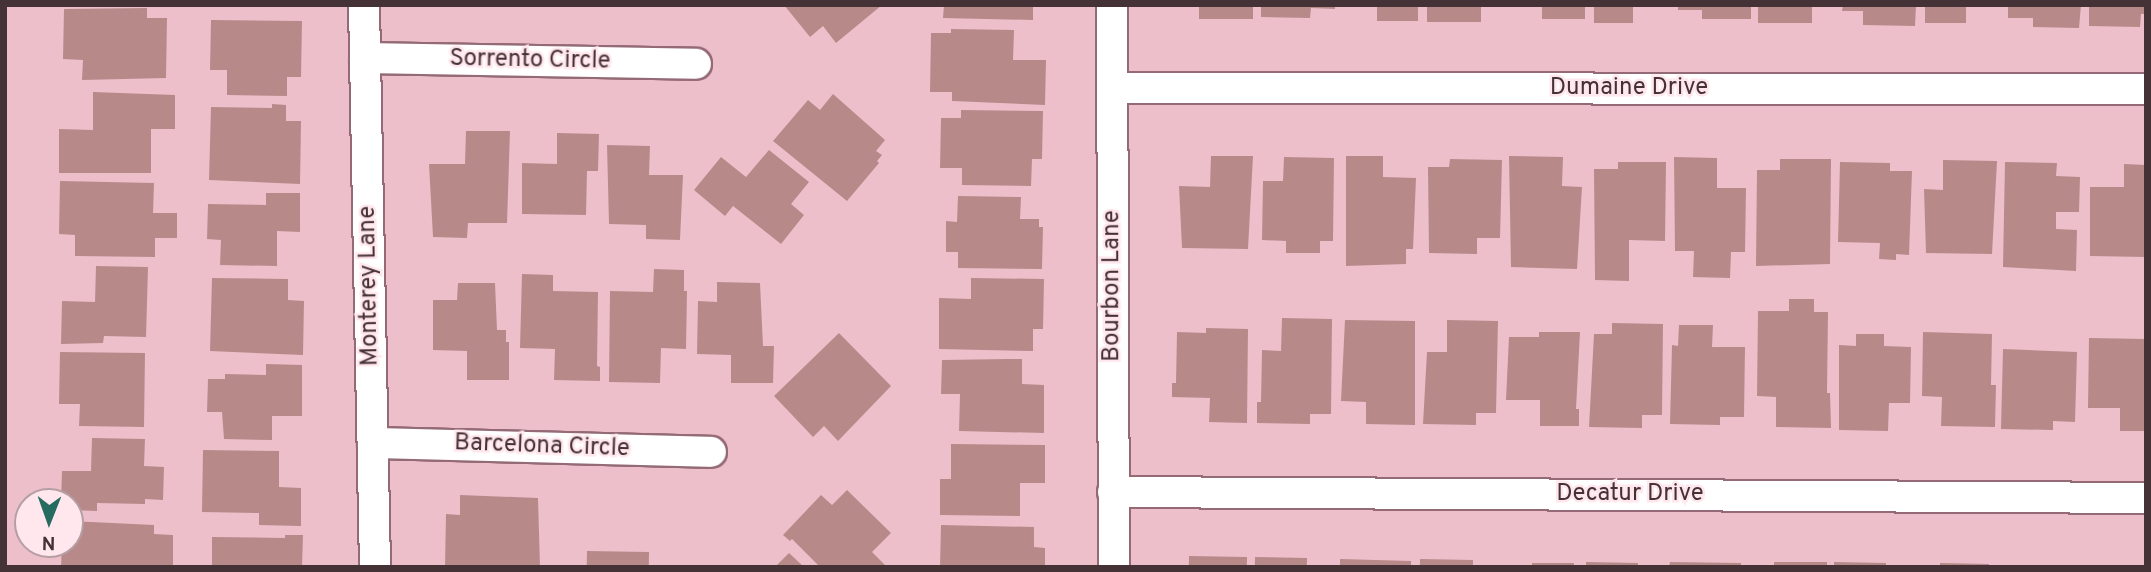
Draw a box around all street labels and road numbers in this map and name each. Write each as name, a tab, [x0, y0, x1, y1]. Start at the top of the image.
street label: Sorrento Circle	[449, 45, 611, 77]
street label: Dumaine Drive	[1550, 75, 1708, 103]
street label: Monterey Lane	[354, 206, 386, 366]
street label: Bourbon Lane	[1099, 210, 1127, 362]
street label: Barcelona Circle	[454, 430, 630, 464]
street label: Decatur Drive	[1556, 481, 1704, 509]

